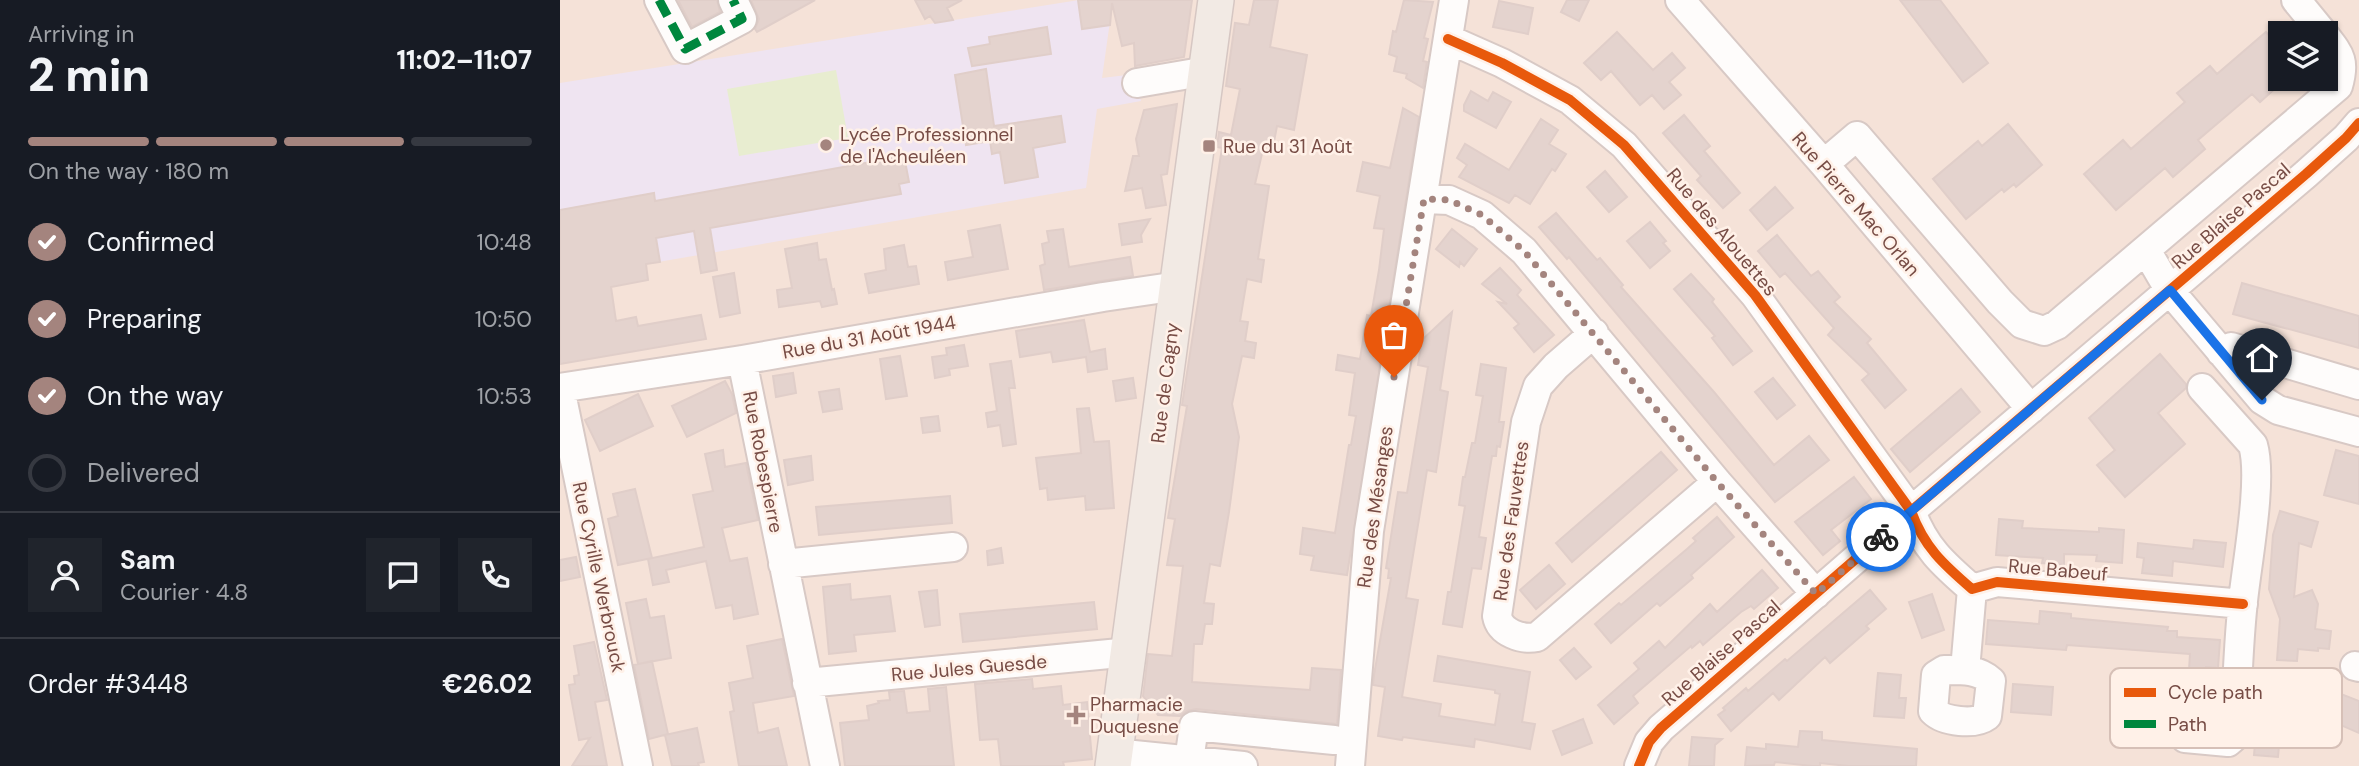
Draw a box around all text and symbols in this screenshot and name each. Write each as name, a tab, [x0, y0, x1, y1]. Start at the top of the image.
text: Arriving in	[28, 19, 134, 49]
map controls	[2268, 21, 2338, 91]
button: layers	[2268, 21, 2338, 91]
text: 11:02–11:07	[396, 43, 532, 77]
text: 2 min	[28, 45, 150, 105]
place label: Lycée Professionnel de l'Acheuléen	[840, 122, 1014, 169]
street label: Rue Pierre Mac Orlan	[1786, 127, 1926, 281]
place label: Rue du 31 Août	[1223, 134, 1352, 159]
marker: Lycée Professionnel de l'Acheuléen	[818, 137, 834, 153]
marker: Rue du 31 Août	[1201, 138, 1217, 154]
text: On the way · 180 m	[28, 156, 229, 186]
street label: Rue Blaise Pascal	[2166, 157, 2296, 275]
street label: Rue des Alouettes	[1661, 163, 1783, 301]
icon: check	[28, 223, 66, 261]
text: Confirmed	[87, 225, 214, 259]
text: 10:48	[477, 227, 532, 257]
icon: check	[28, 300, 66, 338]
text: Preparing	[87, 302, 202, 336]
text: 10:50	[475, 304, 532, 334]
pin	[1364, 305, 1424, 377]
street label: Rue du 31 Août 1944	[780, 309, 958, 365]
icon: bag	[1375, 316, 1413, 354]
street label: Rue de Cagny	[1145, 321, 1185, 445]
pin	[2232, 328, 2292, 400]
icon: home	[2243, 339, 2281, 377]
icon: check	[28, 377, 66, 415]
text: On the way	[87, 379, 223, 413]
text: 10:53	[477, 381, 532, 411]
street label: Rue Robespierre	[737, 389, 789, 535]
street label: Rue des Mésanges	[1351, 424, 1399, 590]
street label: Rue des Fauvettes	[1487, 440, 1535, 602]
text: Delivered	[87, 456, 200, 490]
street label: Rue Cyrille Werbrouck	[567, 479, 632, 675]
courier	[1846, 502, 1916, 572]
icon: bike	[1862, 518, 1900, 556]
button: person	[28, 538, 102, 612]
button: chat	[366, 538, 440, 612]
button: phone	[458, 538, 532, 612]
text: Sam	[120, 543, 175, 577]
street label: Rue Babeuf	[2007, 553, 2109, 587]
text: Courier · 4.8	[120, 577, 248, 607]
street label: Rue Blaise Pascal	[1656, 594, 1786, 712]
street label: Rue Jules Guesde	[890, 649, 1048, 687]
text: Order #3448	[28, 667, 189, 701]
text: €26.02	[442, 667, 532, 701]
legend	[2110, 668, 2342, 748]
text: Cycle path	[2168, 680, 2263, 705]
place label: Pharmacie Duquesne	[1090, 692, 1183, 739]
marker: Pharmacie Duquesne	[1068, 707, 1084, 723]
text: Path	[2168, 712, 2207, 737]

